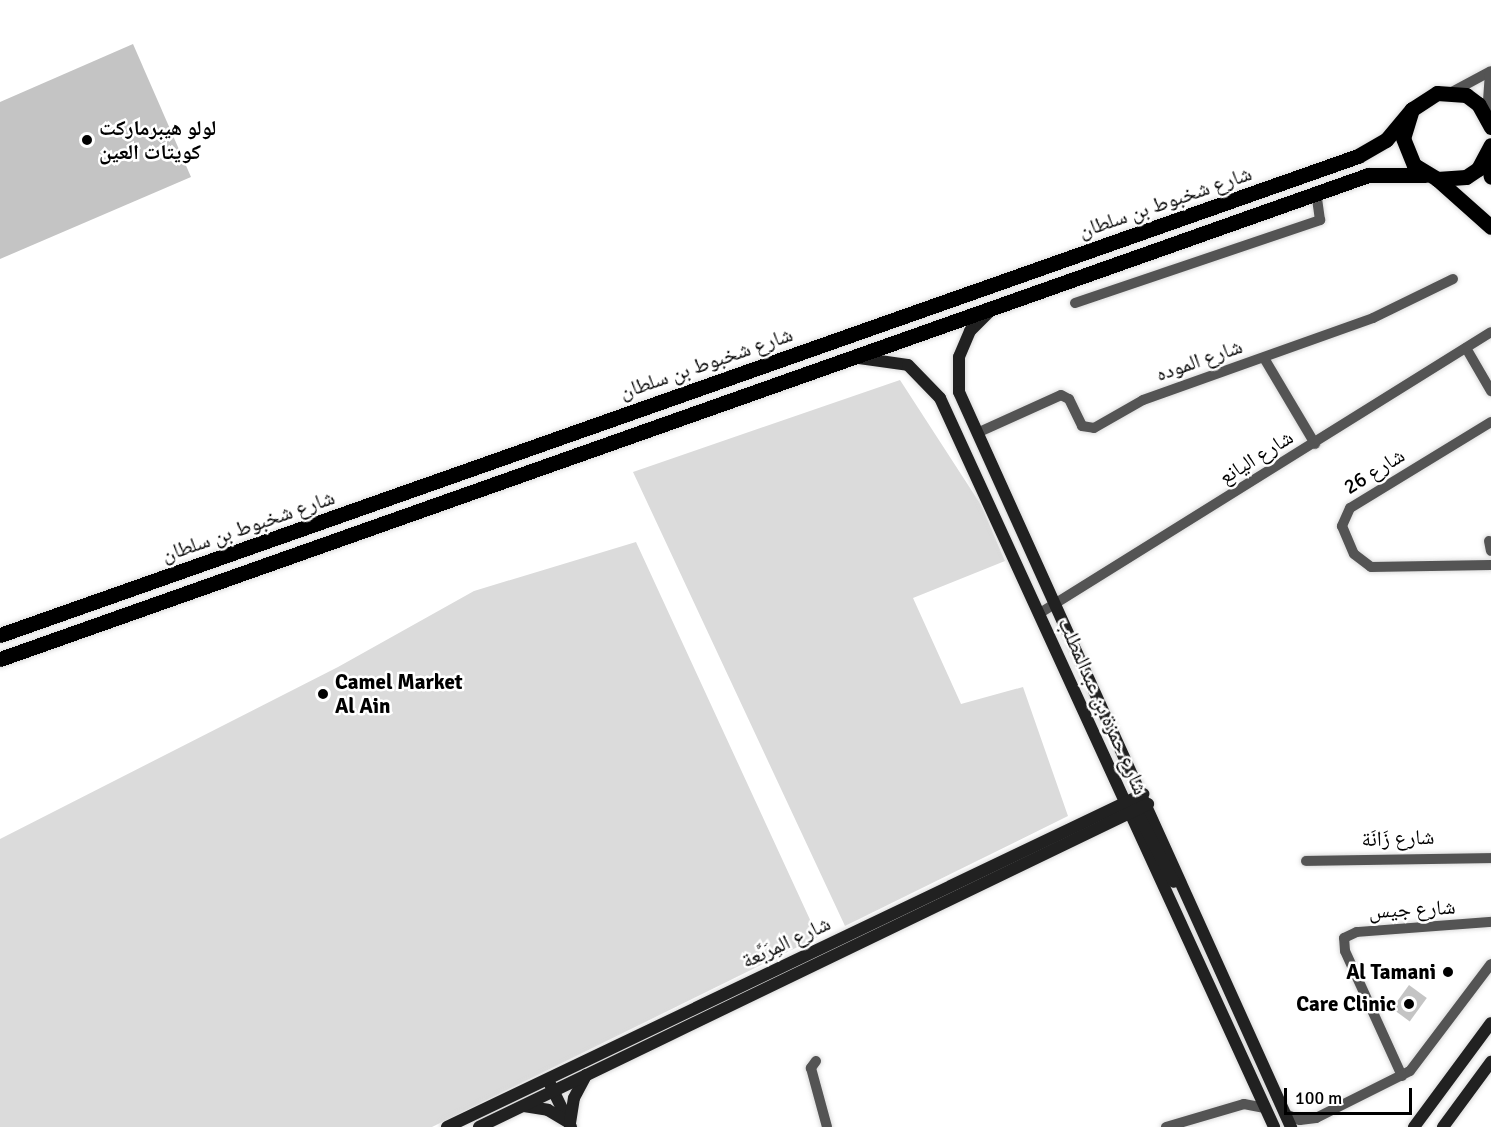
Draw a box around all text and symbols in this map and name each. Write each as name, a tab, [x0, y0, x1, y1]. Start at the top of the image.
place label: لولو هيبرماركت كويتات العين	[99, 115, 216, 165]
marker: لولو هيبرماركت كويتات العين	[80, 133, 94, 147]
street label: شارع شخبوط بن سلطان	[1075, 161, 1255, 243]
street label: شارع شخبوط بن سلطان	[616, 322, 796, 404]
street label: شارع الموده	[1152, 333, 1246, 387]
street label: شارع اليانع	[1214, 424, 1298, 490]
street label: شارع 26	[1339, 443, 1409, 499]
street label: شارع شخبوط بن سلطان	[158, 485, 338, 567]
street label: شارع حمزة بن عبدالمطلب	[1053, 614, 1153, 798]
place label: Camel Market Al Ain	[335, 669, 463, 719]
marker: Camel Market Al Ain	[316, 687, 330, 701]
street label: شارع زَانَة	[1361, 824, 1435, 852]
street label: شارع جيس	[1368, 894, 1456, 924]
street label: شارع المِرَبَّعة	[738, 910, 834, 974]
place label: Al Tamani	[1346, 959, 1436, 985]
marker: Al Tamani	[1441, 965, 1455, 979]
place label: Care Clinic	[1296, 991, 1396, 1017]
marker: Care Clinic	[1400, 995, 1418, 1013]
scale bar	[1287, 1076, 1414, 1114]
text: 100 m	[1295, 1087, 1342, 1109]

